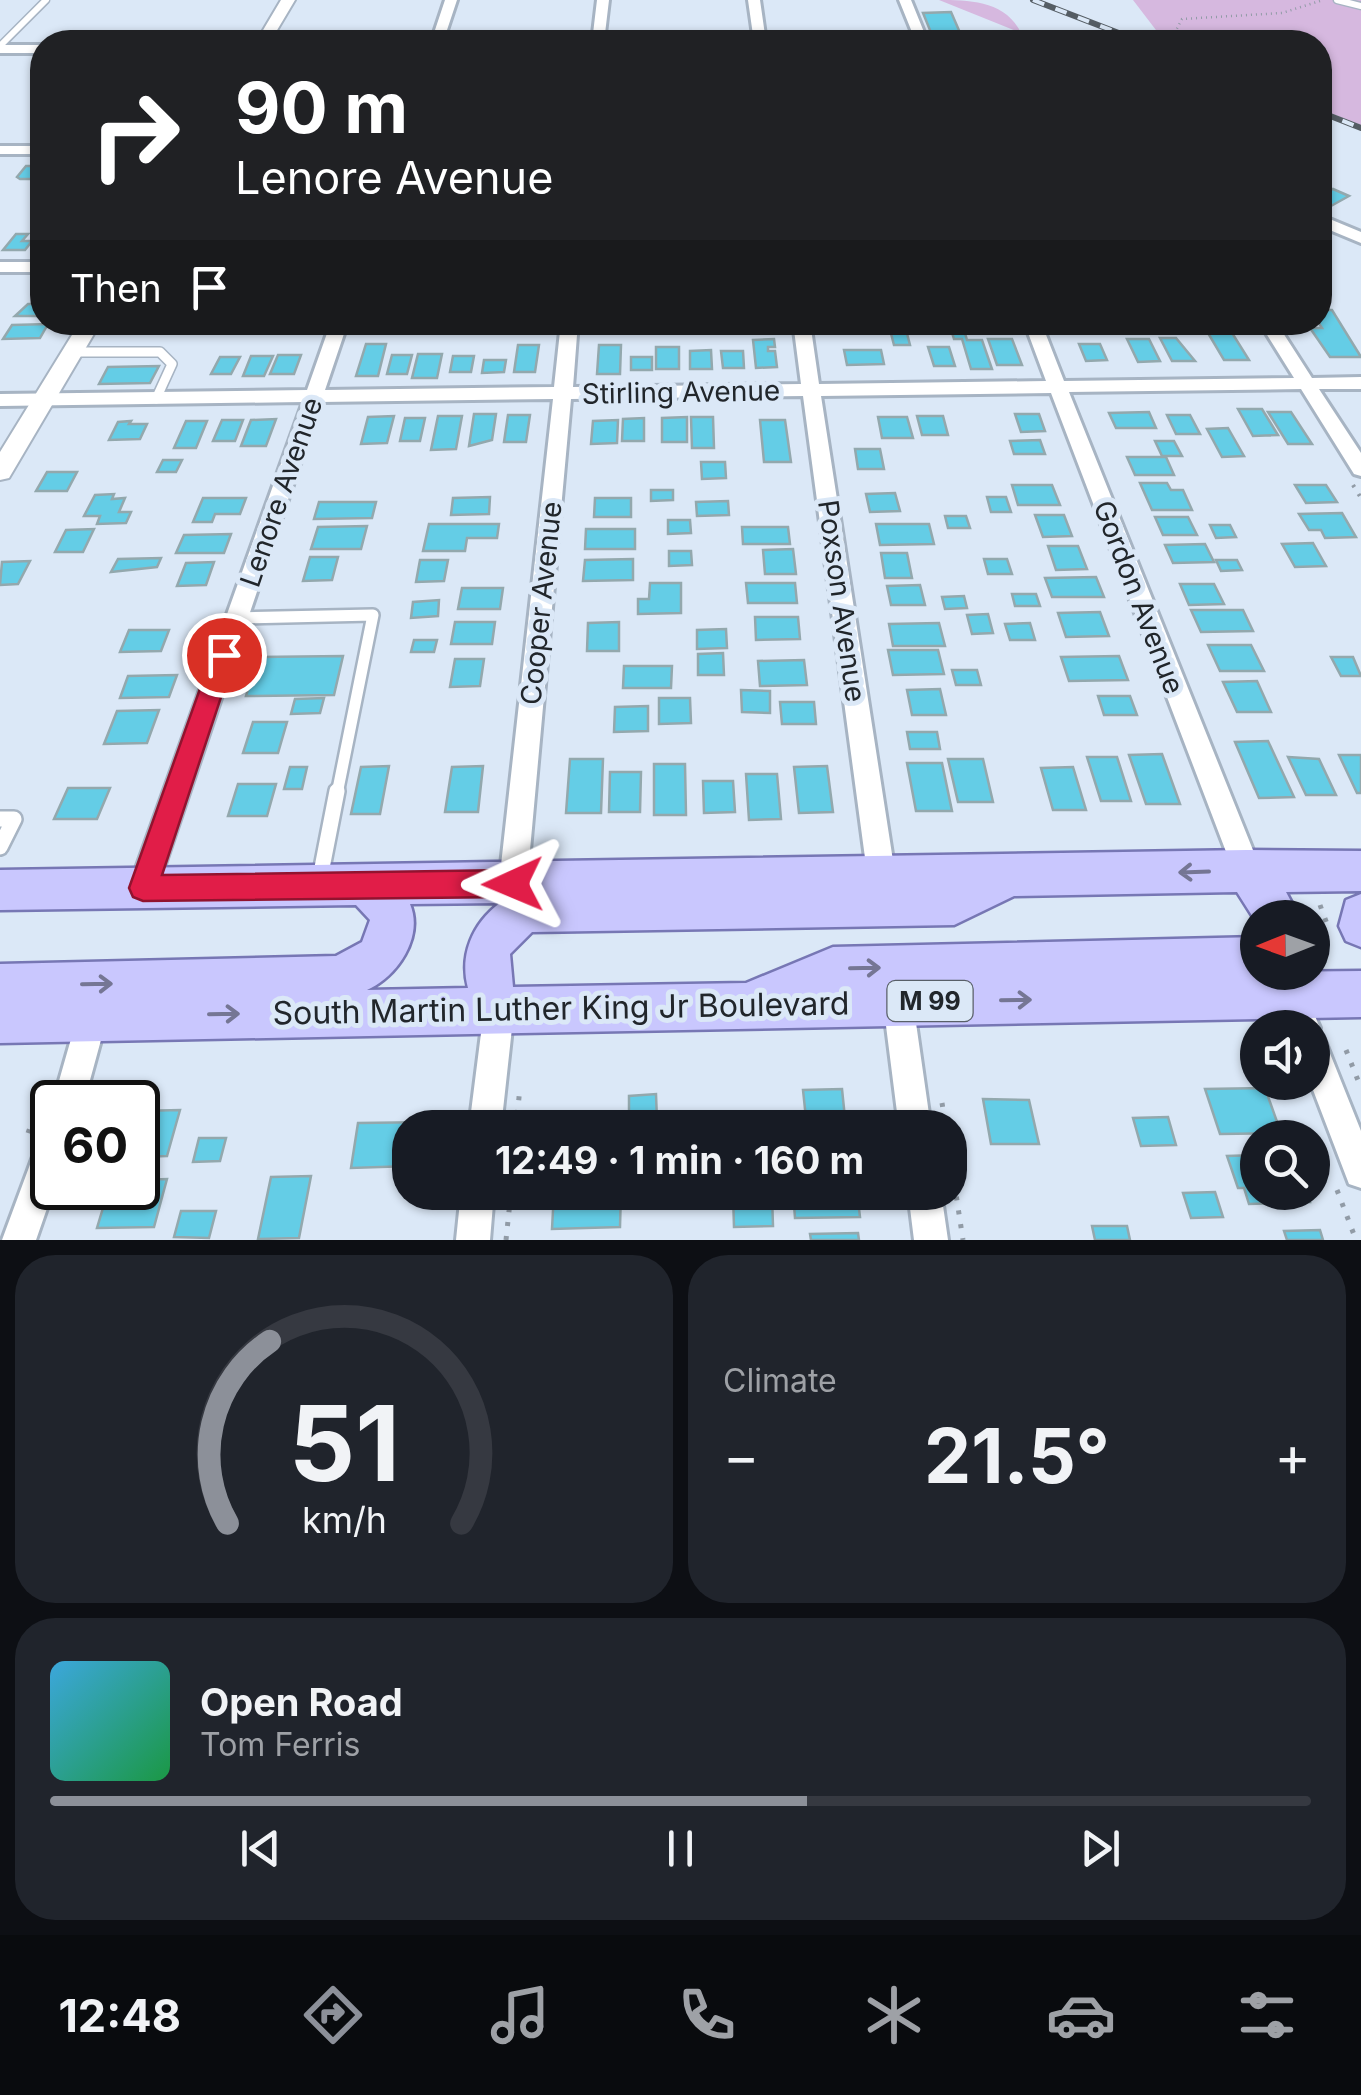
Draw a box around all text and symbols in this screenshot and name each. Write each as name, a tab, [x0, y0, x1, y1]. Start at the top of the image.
text: 90 m	[235, 65, 408, 150]
icon: right	[70, 70, 200, 200]
text: Lenore Avenue	[235, 150, 553, 205]
icon: arrive	[182, 260, 237, 315]
text: Then	[70, 265, 162, 311]
street label: Stirling Avenue	[582, 373, 780, 411]
street label: Lenore Avenue	[233, 393, 329, 591]
street label: Gordon Avenue	[1086, 495, 1192, 699]
street label: Poxson Avenue	[811, 498, 873, 704]
street label: Cooper Avenue	[513, 500, 569, 706]
pin	[182, 613, 267, 698]
icon: arrive	[197, 628, 252, 683]
position arrow	[461, 832, 565, 936]
one-way arrow	[1178, 862, 1210, 881]
north arrow	[1240, 900, 1330, 990]
map controls	[1240, 900, 1330, 1210]
one-way arrow	[849, 959, 881, 978]
one-way arrow	[81, 975, 113, 994]
road number: M 99	[888, 981, 972, 1021]
street label: South Martin Luther King Jr Boulevard	[272, 983, 850, 1033]
one-way arrow	[1000, 990, 1032, 1010]
one-way arrow	[208, 1005, 240, 1024]
button: sound	[1240, 1010, 1330, 1100]
speed limit sign: 60	[30, 1080, 160, 1210]
button: search	[1240, 1120, 1330, 1210]
text: 12:49 · 1 min · 160 m	[495, 1137, 864, 1183]
text: Climate	[723, 1361, 837, 1400]
text: 51	[288, 1380, 400, 1506]
text: 21.5°	[924, 1410, 1110, 1501]
text: −	[723, 1423, 759, 1489]
text: +	[1275, 1423, 1311, 1489]
text: km/h	[302, 1498, 386, 1542]
text: Open Road	[200, 1679, 403, 1725]
text: Tom Ferris	[200, 1725, 360, 1764]
icon: previous	[233, 1821, 288, 1876]
icon: pause	[653, 1821, 708, 1876]
icon: next	[1073, 1821, 1128, 1876]
icon: directions	[298, 1980, 368, 2050]
icon: music	[485, 1980, 555, 2050]
icon: phone	[672, 1980, 742, 2050]
icon: climate	[859, 1980, 929, 2050]
icon: car	[1046, 1980, 1116, 2050]
icon: filters	[1232, 1980, 1302, 2050]
text: 12:48	[58, 1988, 181, 2043]

